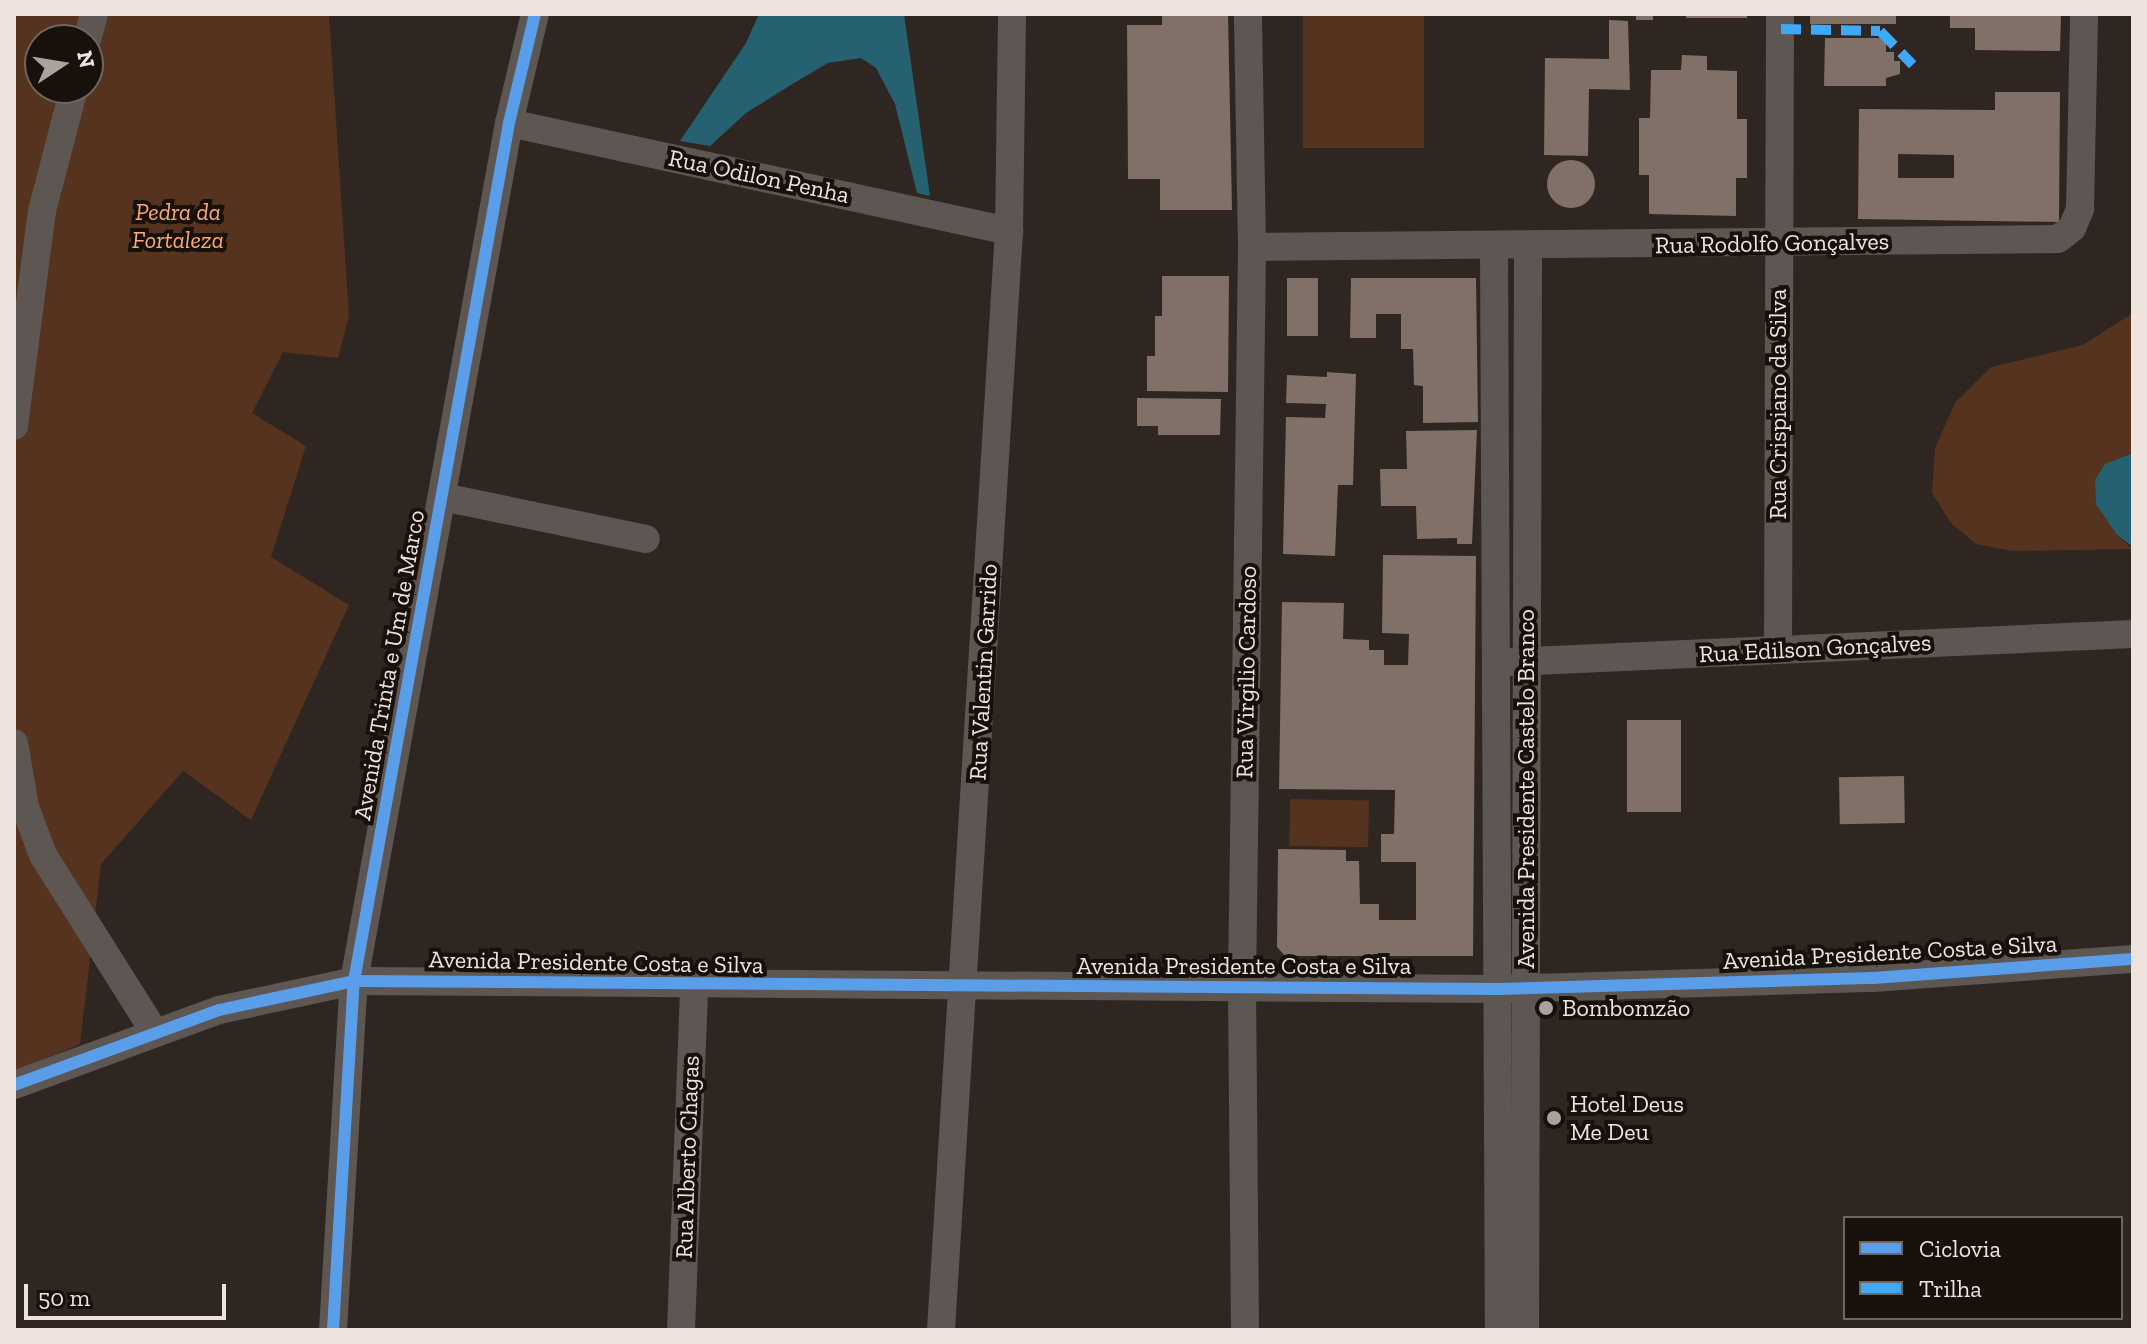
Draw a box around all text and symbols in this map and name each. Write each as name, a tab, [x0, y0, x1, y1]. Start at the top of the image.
north arrow	[24, 24, 104, 104]
text: N	[71, 48, 101, 70]
street label: Rua Odilon Penha	[666, 143, 852, 209]
park label: Pedra da Fortaleza	[132, 198, 224, 254]
street label: Rua Rodolfo Gonçalves	[1655, 227, 1889, 259]
street label: Rua Crispiano da Silva	[1764, 289, 1792, 519]
street label: Avenida Trinta e Um de Marco	[347, 508, 431, 822]
street label: Rua Valentin Garrido	[963, 563, 1003, 781]
street label: Rua Virgilio Cardoso	[1230, 565, 1262, 779]
street label: Avenida Presidente Castelo Branco	[1512, 609, 1540, 969]
street label: Rua Edilson Gonçalves	[1698, 628, 1932, 668]
street label: Avenida Presidente Costa e Silva	[1722, 929, 2058, 975]
street label: Avenida Presidente Costa e Silva	[428, 945, 764, 979]
street label: Avenida Presidente Costa e Silva	[1077, 952, 1411, 980]
place label: Bombomzão	[1562, 994, 1690, 1022]
marker: Bombomzão	[1537, 999, 1555, 1017]
street label: Rua Alberto Chagas	[669, 1055, 705, 1259]
place label: Hotel Deus Me Deu	[1570, 1090, 1684, 1146]
marker: Hotel Deus Me Deu	[1545, 1109, 1563, 1127]
legend	[1843, 1216, 2123, 1320]
text: Ciclovia	[1919, 1234, 2001, 1263]
scale bar	[28, 1268, 230, 1318]
text: Trilha	[1919, 1274, 1982, 1303]
text: 50 m	[38, 1283, 90, 1312]

